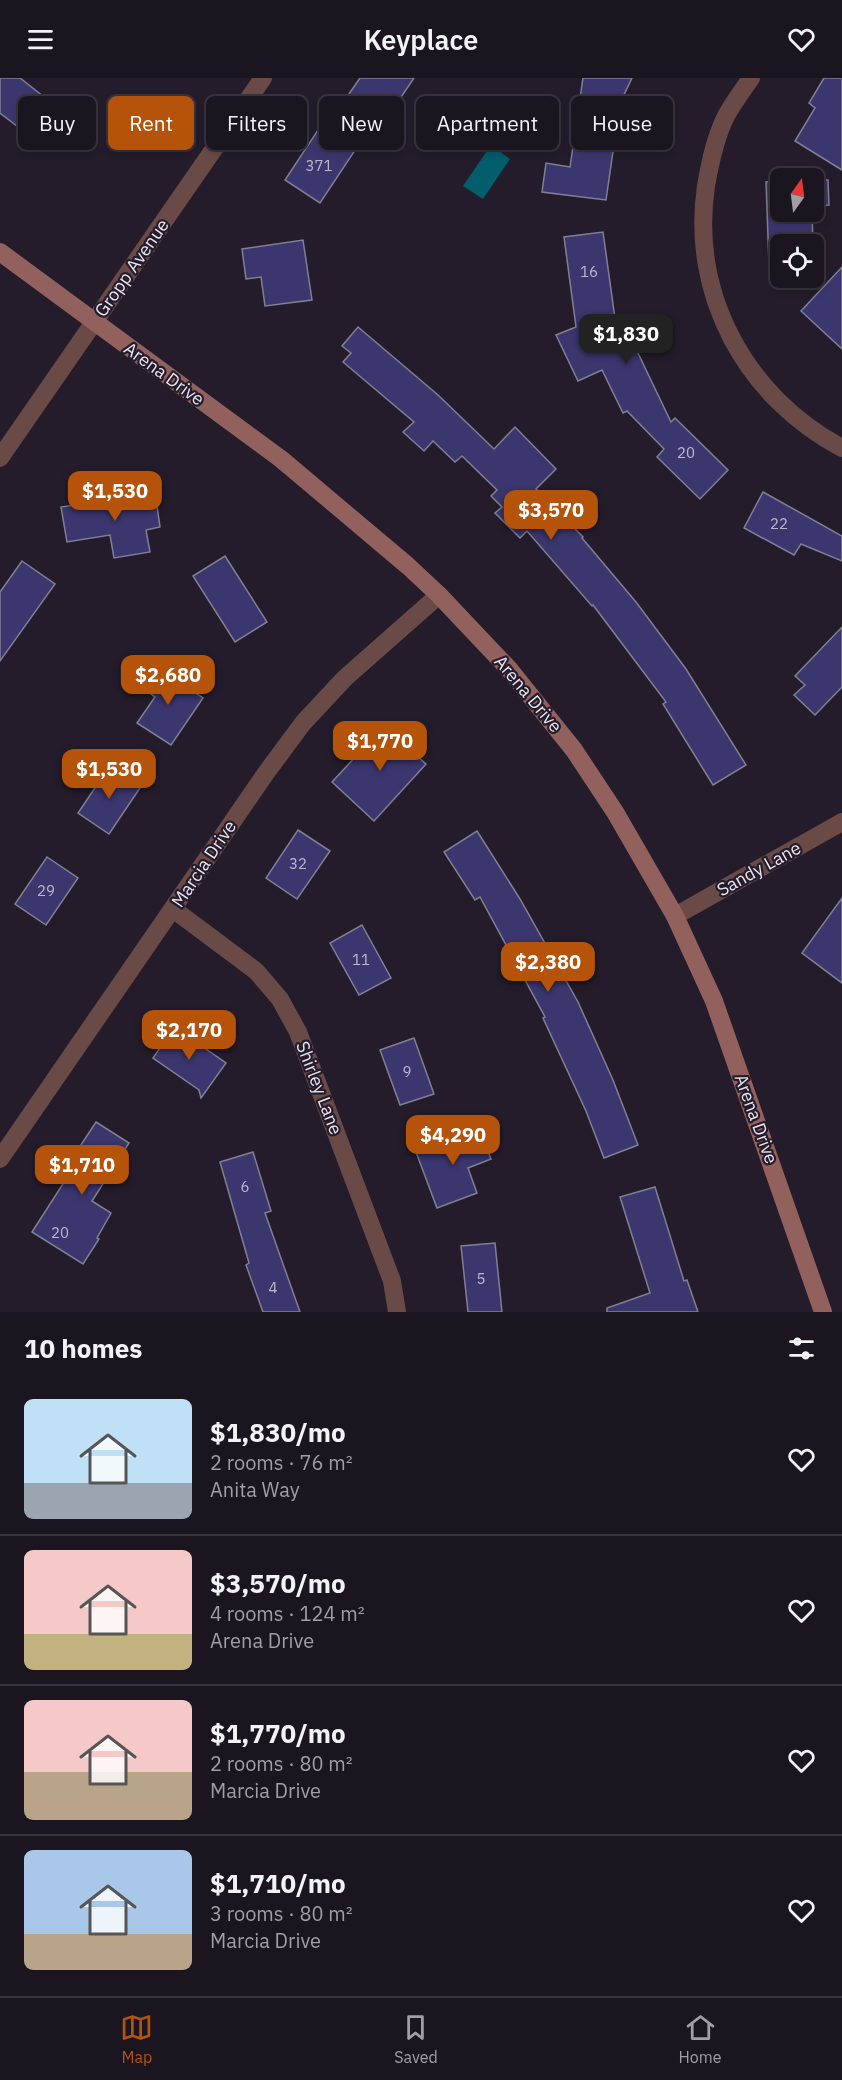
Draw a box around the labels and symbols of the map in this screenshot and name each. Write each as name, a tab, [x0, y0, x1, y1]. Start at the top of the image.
house number: 371	[305, 156, 333, 175]
north arrow	[770, 168, 824, 222]
street label: Gropp Avenue	[89, 214, 174, 321]
house number: 16	[580, 262, 598, 281]
pin: $1,830	[577, 314, 675, 365]
street label: Arena Drive	[120, 337, 209, 411]
house number: 20	[677, 443, 695, 462]
pin: $1,530	[66, 471, 164, 522]
pin: $3,570	[502, 490, 600, 541]
house number: 22	[770, 514, 788, 533]
street label: Arena Drive	[489, 650, 567, 737]
pin: $2,680	[119, 655, 217, 706]
pin: $1,770	[331, 721, 429, 772]
pin: $1,530	[60, 749, 158, 800]
street label: Marcia Drive	[166, 816, 241, 912]
street label: Sandy Lane	[713, 836, 805, 901]
house number: 32	[289, 854, 307, 873]
house number: 29	[37, 881, 55, 900]
pin: $2,380	[499, 942, 597, 993]
house number: 11	[352, 950, 370, 969]
pin: $2,170	[140, 1010, 238, 1061]
street label: Shirley Lane	[291, 1038, 348, 1138]
house number: 9	[402, 1062, 412, 1081]
street label: Arena Drive	[730, 1071, 783, 1167]
pin: $4,290	[404, 1115, 502, 1166]
pin: $1,710	[33, 1145, 131, 1196]
house number: 6	[240, 1177, 250, 1196]
house number: 20	[51, 1223, 69, 1242]
house number: 5	[476, 1269, 486, 1288]
house number: 4	[268, 1278, 278, 1297]

